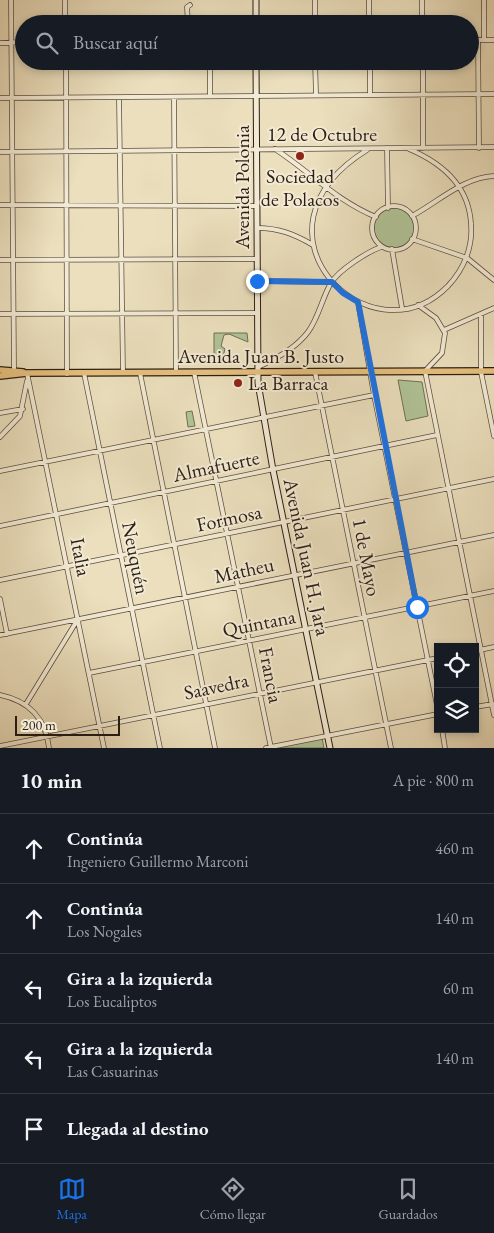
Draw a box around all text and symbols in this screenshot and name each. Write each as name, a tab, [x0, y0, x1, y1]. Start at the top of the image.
search box	[15, 15, 479, 70]
icon: search	[33, 29, 61, 57]
text: Buscar aquí	[73, 30, 158, 55]
street label: 12 de Octubre	[267, 121, 377, 147]
street label: Avenida Polonia	[229, 125, 255, 250]
marker: Sociedad de Polacos	[294, 150, 306, 162]
place label: Sociedad de Polacos	[261, 163, 339, 212]
route end	[246, 270, 269, 293]
street label: Avenida Juan B. Justo	[177, 343, 344, 369]
place label: La Barraca	[248, 370, 329, 396]
marker: La Barraca	[232, 377, 244, 389]
street label: Almafuerte	[169, 444, 262, 488]
street label: Avenida Juan H. Jara	[277, 475, 336, 638]
street label: Formosa	[194, 498, 264, 538]
street label: 1 de Mayo	[347, 516, 387, 598]
street label: Neuquén	[116, 519, 156, 597]
street label: Italia	[65, 536, 97, 579]
street label: Matheu	[212, 551, 277, 589]
route start	[406, 596, 429, 619]
street label: Quintana	[220, 603, 298, 643]
map controls	[434, 643, 479, 733]
button: locate	[434, 643, 479, 688]
street label: Francia	[253, 645, 289, 705]
street label: Saavedra	[181, 666, 251, 706]
button: layers	[434, 688, 479, 733]
scale bar	[15, 713, 120, 736]
text: 200 m	[22, 716, 56, 734]
text: 10 min	[20, 767, 82, 794]
text: A pie · 800 m	[393, 770, 474, 791]
text: Continúa	[67, 826, 143, 851]
icon: ahead	[20, 835, 48, 863]
text: 460 m	[435, 838, 474, 859]
text: Ingeniero Guillermo Marconi	[67, 851, 248, 872]
text: Continúa	[67, 896, 143, 921]
icon: ahead	[20, 905, 48, 933]
text: 140 m	[435, 908, 474, 929]
text: Los Nogales	[67, 921, 142, 942]
text: Gira a la izquierda	[67, 966, 213, 991]
icon: left	[20, 975, 48, 1003]
text: 60 m	[443, 978, 474, 999]
text: Los Eucaliptos	[67, 991, 157, 1012]
text: Gira a la izquierda	[67, 1036, 213, 1061]
icon: left	[20, 1045, 48, 1073]
text: 140 m	[435, 1048, 474, 1069]
text: Las Casuarinas	[67, 1061, 158, 1082]
icon: arrive	[20, 1115, 48, 1143]
text: Llegada al destino	[67, 1116, 209, 1141]
tab: Mapa	[56, 1175, 87, 1223]
tab: Cómo llegar	[200, 1175, 266, 1223]
tab: Guardados	[379, 1175, 438, 1223]

